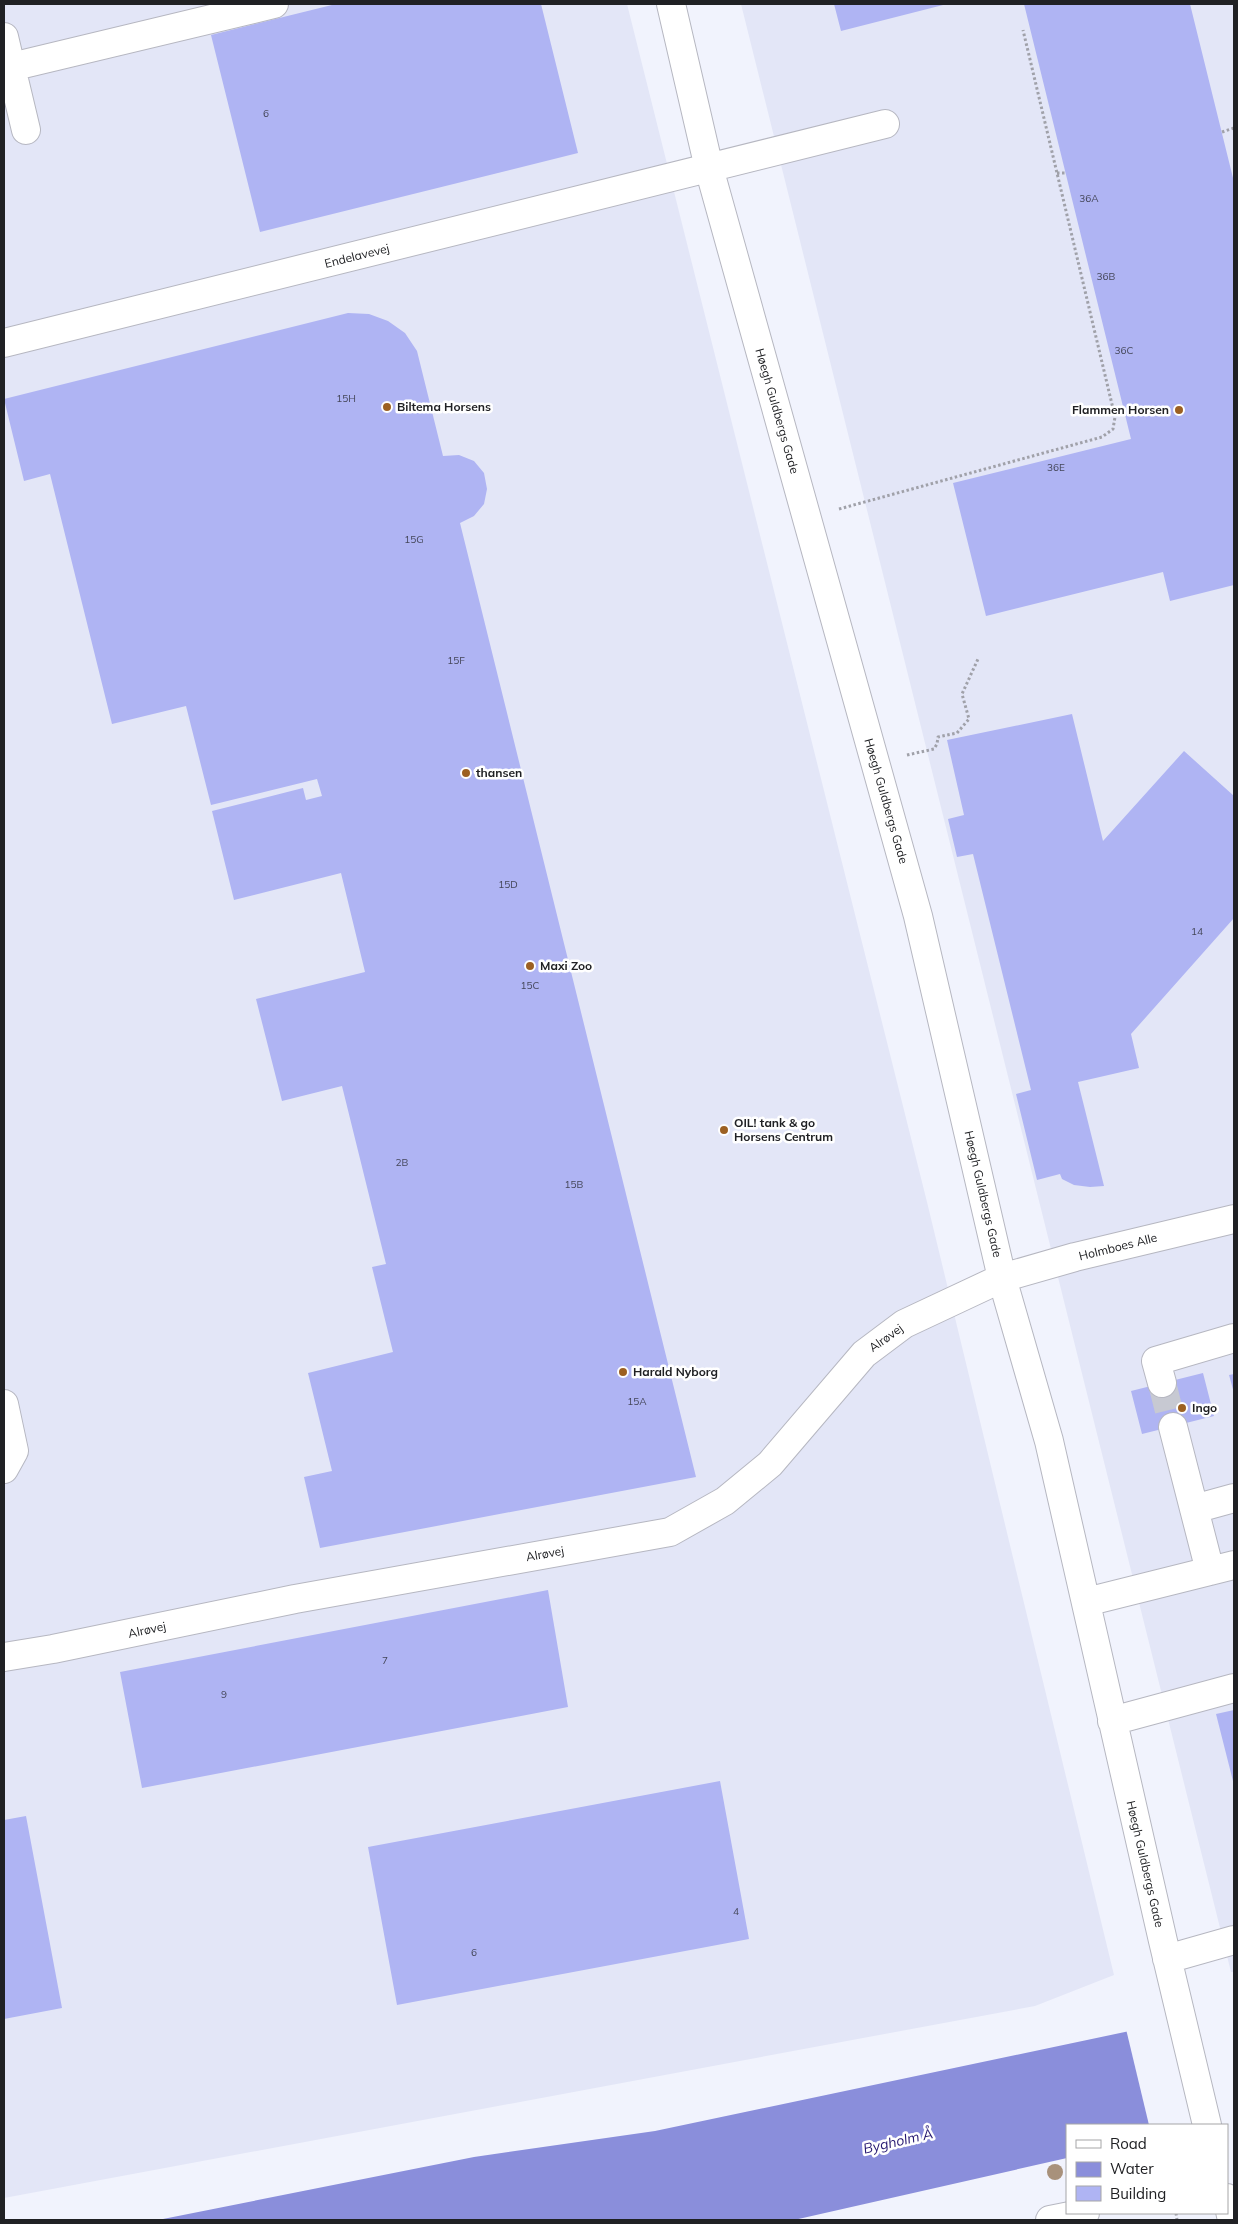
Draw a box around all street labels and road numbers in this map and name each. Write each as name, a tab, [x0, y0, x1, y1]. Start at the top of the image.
street label: Endelavevej	[323, 240, 391, 271]
street label: Høegh Guldbergs Gade	[752, 346, 803, 475]
street label: Høegh Guldbergs Gade	[861, 736, 912, 865]
street label: Høegh Guldbergs Gade	[962, 1129, 1005, 1259]
street label: Holmboes Alle	[1077, 1230, 1159, 1263]
street label: Alrøvej	[866, 1320, 906, 1355]
street label: Alrøvej	[525, 1543, 565, 1564]
street label: Alrøvej	[127, 1618, 167, 1641]
street label: Høegh Guldbergs Gade	[1124, 1799, 1167, 1929]

